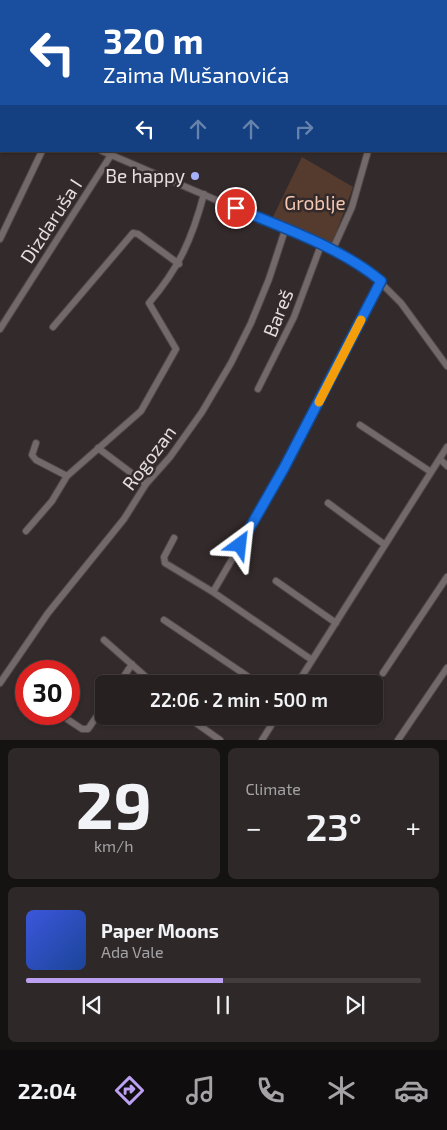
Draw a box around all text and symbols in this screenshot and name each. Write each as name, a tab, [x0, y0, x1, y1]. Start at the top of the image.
text: 320 m	[103, 19, 204, 61]
icon: left	[20, 20, 85, 85]
text: Zaima Mušanovića	[103, 61, 289, 87]
icon: left	[131, 115, 159, 143]
icon: ahead	[184, 115, 212, 143]
icon: ahead	[237, 115, 265, 143]
icon: right	[290, 115, 318, 143]
place label: Be happy	[105, 164, 185, 187]
marker: Be happy	[189, 170, 201, 182]
street label: Dizdaruša I	[15, 174, 86, 267]
pin	[215, 187, 257, 229]
park label: Groblje	[284, 191, 346, 214]
icon: arrive	[222, 194, 250, 222]
street label: Bareš	[258, 286, 297, 340]
street label: Rogozan	[117, 421, 180, 495]
position arrow	[213, 518, 265, 570]
speed limit sign: 30	[15, 660, 80, 725]
text: 22:06 · 2 min · 500 m	[150, 688, 328, 711]
text: 29	[76, 764, 152, 842]
text: Climate	[246, 779, 301, 798]
text: 23°	[305, 803, 362, 849]
text: −	[246, 810, 262, 844]
text: +	[406, 810, 421, 844]
text: km/h	[94, 836, 134, 855]
text: Paper Moons	[101, 919, 219, 942]
text: Ada Vale	[101, 942, 164, 961]
icon: previous	[78, 991, 106, 1019]
icon: pause	[209, 991, 237, 1019]
icon: next	[341, 991, 369, 1019]
icon: directions	[112, 1073, 147, 1108]
icon: music	[183, 1073, 218, 1108]
icon: phone	[253, 1073, 288, 1108]
icon: climate	[324, 1073, 359, 1108]
icon: car	[394, 1073, 429, 1108]
text: 22:04	[18, 1077, 77, 1103]

